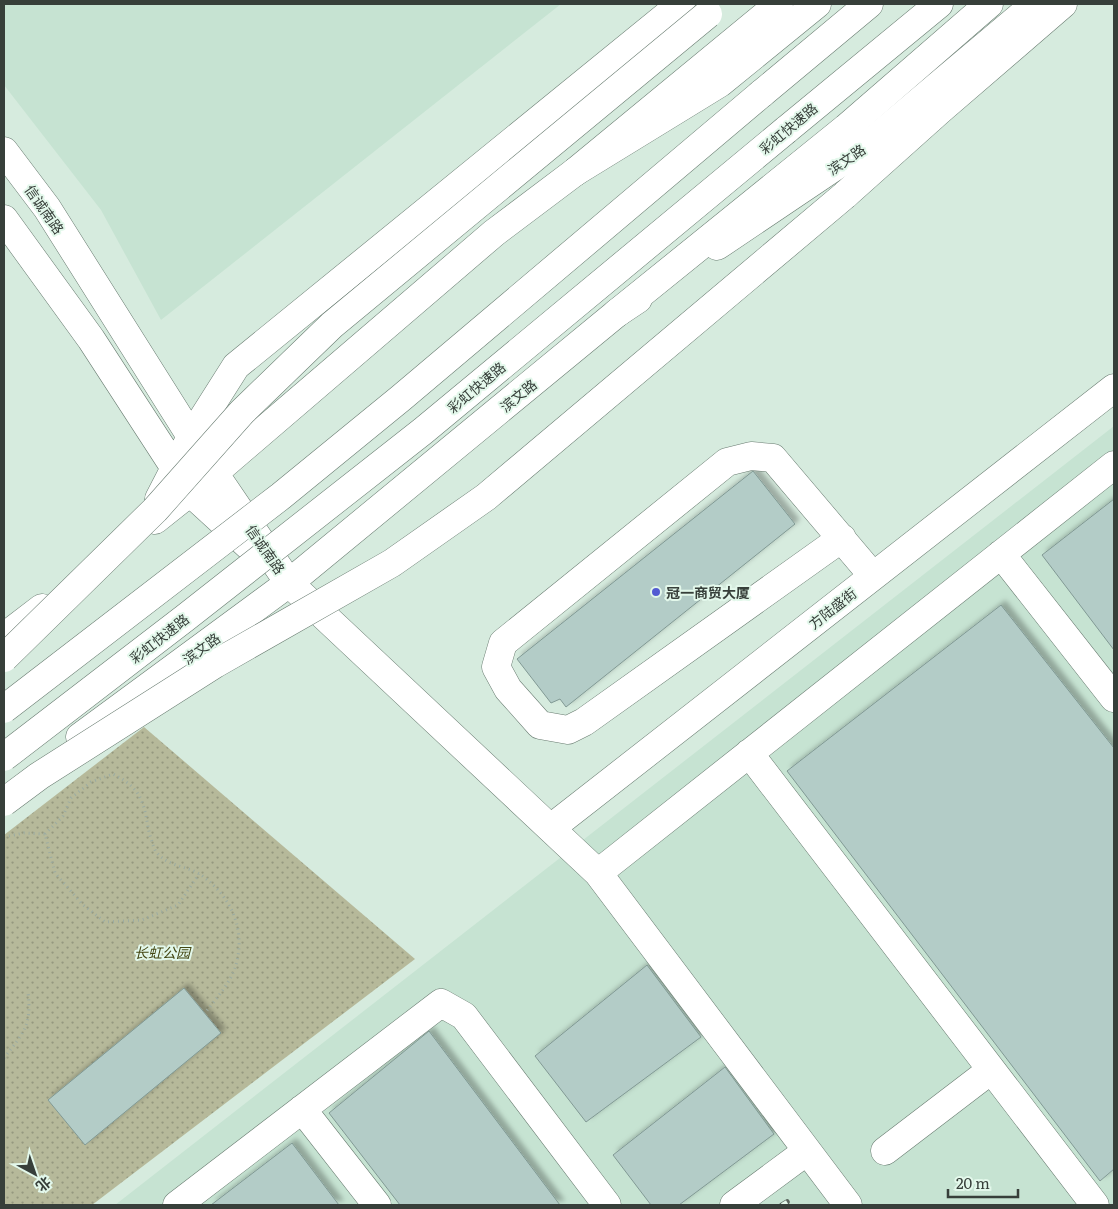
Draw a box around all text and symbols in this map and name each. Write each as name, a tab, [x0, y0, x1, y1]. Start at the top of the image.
street label: 彩虹快速路	[755, 98, 821, 158]
street label: 滨文路	[823, 139, 869, 179]
street label: 信诚南路	[21, 180, 69, 238]
street label: 彩虹快速路	[443, 357, 509, 417]
street label: 滨文路	[495, 374, 541, 416]
street label: 信诚南路	[242, 520, 290, 578]
place label: 冠一商贸大厦	[666, 582, 750, 602]
street label: 方陆盛街	[804, 583, 860, 633]
marker: 冠一商贸大厦	[650, 586, 662, 598]
street label: 彩虹快速路	[125, 609, 193, 667]
street label: 滨文路	[178, 628, 224, 668]
park label: 长虹公园	[134, 942, 192, 962]
north arrow	[10, 1149, 60, 1199]
scale bar	[948, 1166, 1018, 1198]
text: 20 m	[956, 1171, 990, 1194]
text: 北	[32, 1173, 56, 1197]

